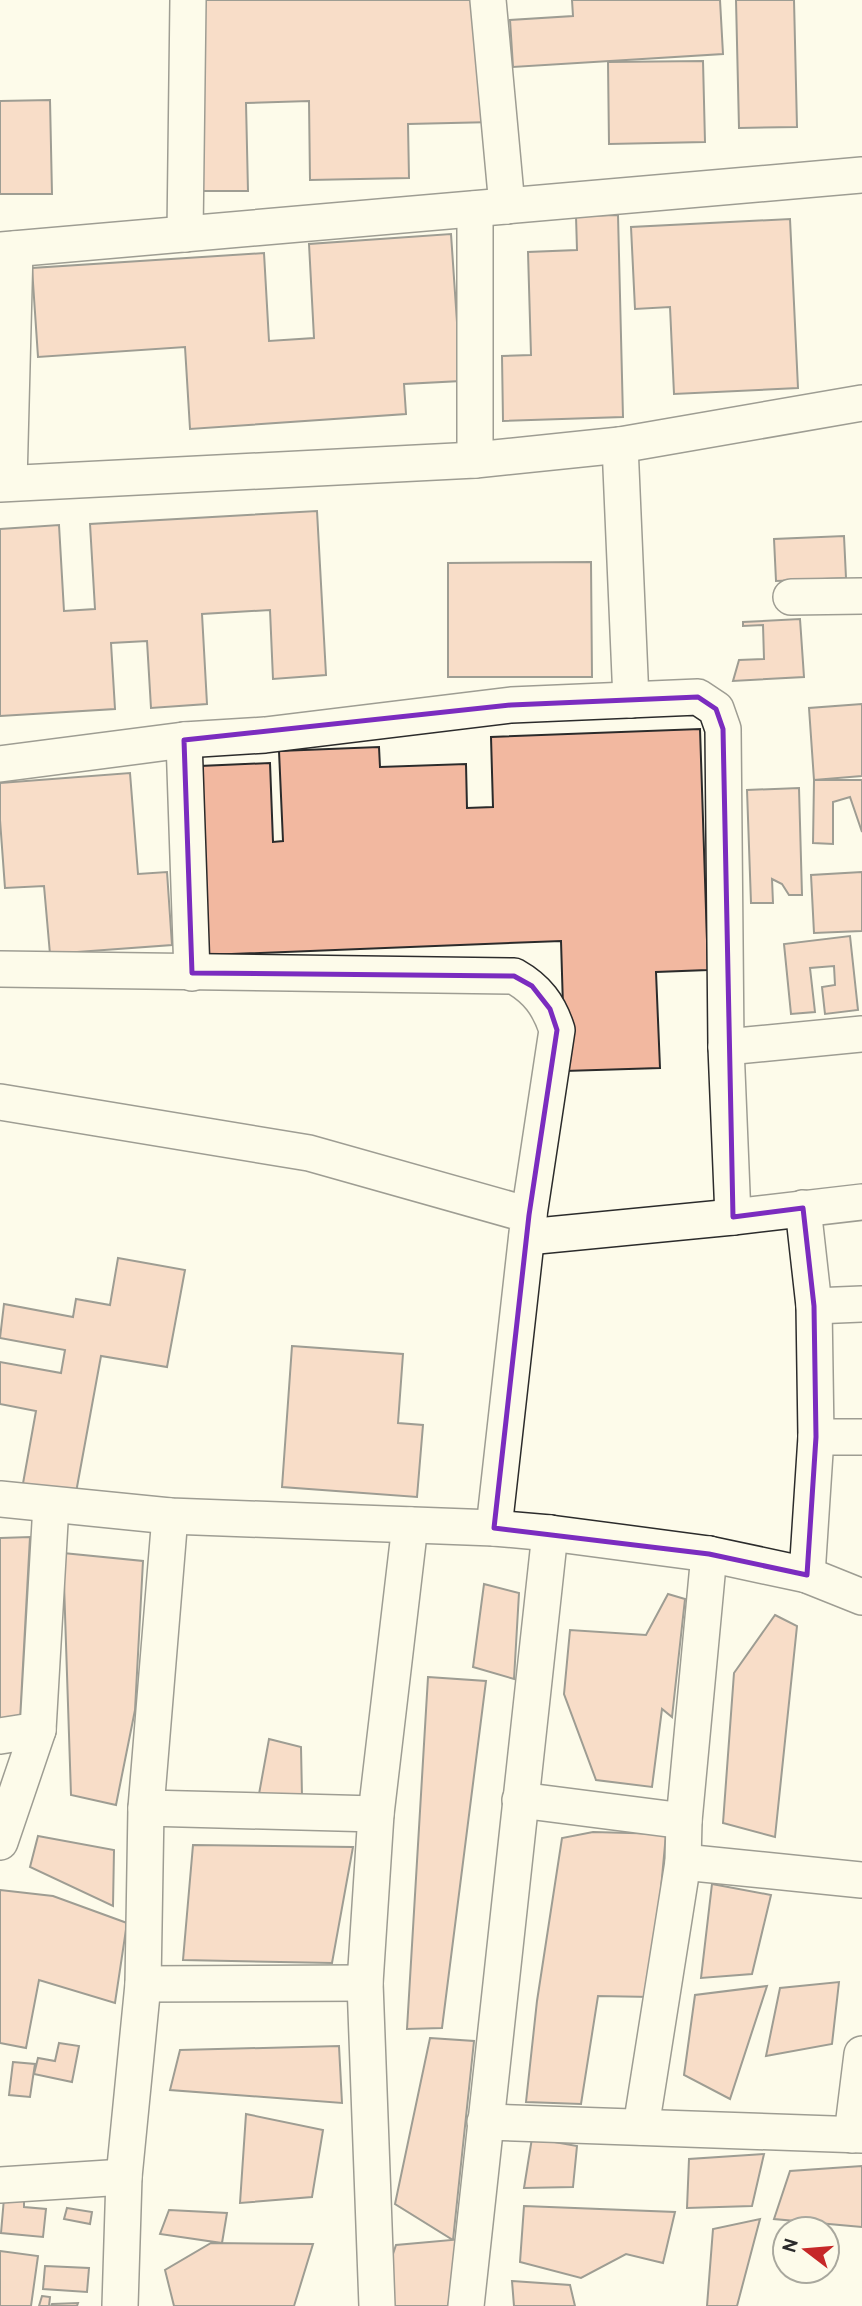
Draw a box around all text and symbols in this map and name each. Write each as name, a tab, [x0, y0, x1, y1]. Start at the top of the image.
north arrow	[771, 2215, 841, 2285]
text: N	[778, 2236, 805, 2256]

